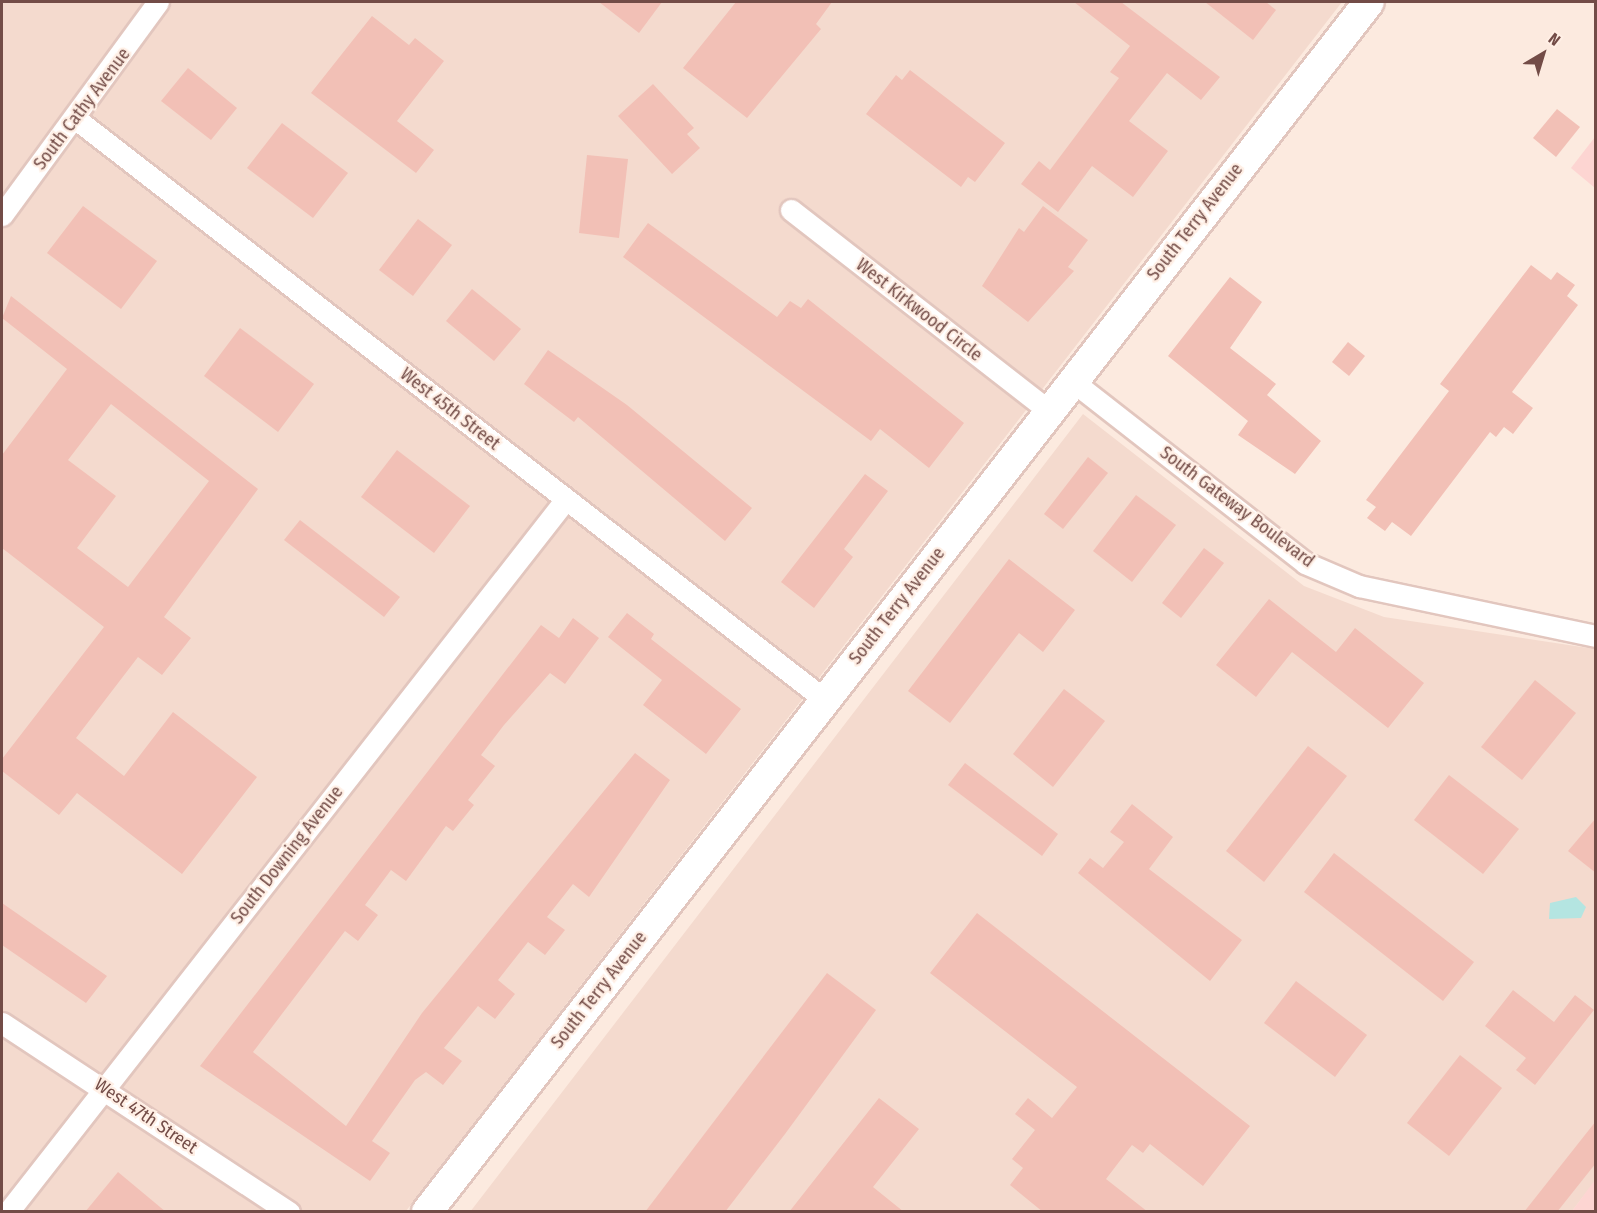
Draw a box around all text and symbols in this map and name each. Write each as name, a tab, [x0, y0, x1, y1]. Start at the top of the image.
north arrow	[1513, 24, 1573, 84]
text: N	[1545, 29, 1564, 50]
street label: South Cathy Avenue	[29, 44, 135, 174]
street label: South Terry Avenue	[1143, 159, 1247, 285]
street label: West Kirkwood Circle	[852, 254, 986, 366]
street label: West 45th Street	[396, 363, 504, 455]
street label: South Gateway Boulevard	[1156, 442, 1318, 572]
street label: South Terry Avenue	[845, 543, 949, 669]
street label: South Downing Avenue	[226, 782, 348, 928]
street label: South Terry Avenue	[547, 927, 651, 1053]
street label: West 47th Street	[90, 1074, 202, 1158]

